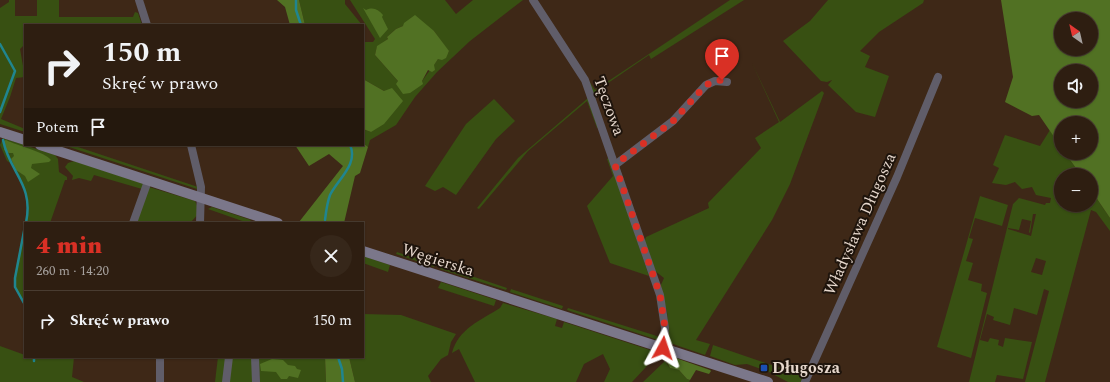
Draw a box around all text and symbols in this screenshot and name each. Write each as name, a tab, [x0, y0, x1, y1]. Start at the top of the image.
north arrow	[1054, 12, 1098, 56]
map controls	[1054, 12, 1098, 212]
text: 150 m	[102, 31, 181, 74]
pin	[705, 39, 739, 80]
icon: right	[36, 40, 88, 92]
icon: arrive	[711, 45, 733, 67]
button: sound	[1054, 64, 1098, 108]
text: Skręć w prawo	[102, 70, 218, 97]
street label: Tęczowa	[587, 73, 631, 139]
text: Potem	[36, 116, 79, 139]
icon: arrive	[87, 116, 109, 138]
button: +	[1054, 116, 1098, 160]
street label: Władysława Długosza	[818, 149, 902, 299]
button: −	[1054, 168, 1098, 212]
text: 4 min	[36, 228, 102, 264]
button: close	[310, 235, 352, 277]
street label: Węgierska	[399, 237, 477, 283]
text: 260 m · 14:20	[36, 261, 109, 281]
text: Skręć w prawo	[70, 309, 169, 332]
text: 150 m	[313, 309, 352, 332]
icon: right	[36, 310, 58, 332]
position arrow	[642, 327, 684, 369]
place label: Długosza	[772, 356, 841, 380]
marker: Długosza	[759, 363, 769, 373]

